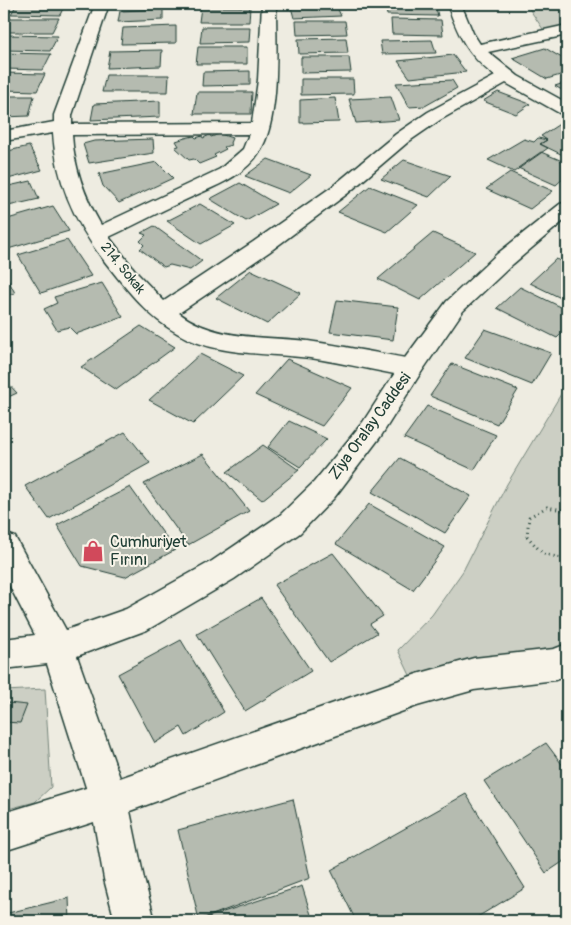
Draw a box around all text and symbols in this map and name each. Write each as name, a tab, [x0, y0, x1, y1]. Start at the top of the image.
street label: 214. Sokak	[97, 239, 149, 297]
street label: Ziya Oralay Caddesi	[324, 368, 416, 483]
place label: Cumhuriyet Fırını	[110, 532, 187, 570]
shop icon: Cumhuriyet Fırını	[80, 538, 106, 564]

